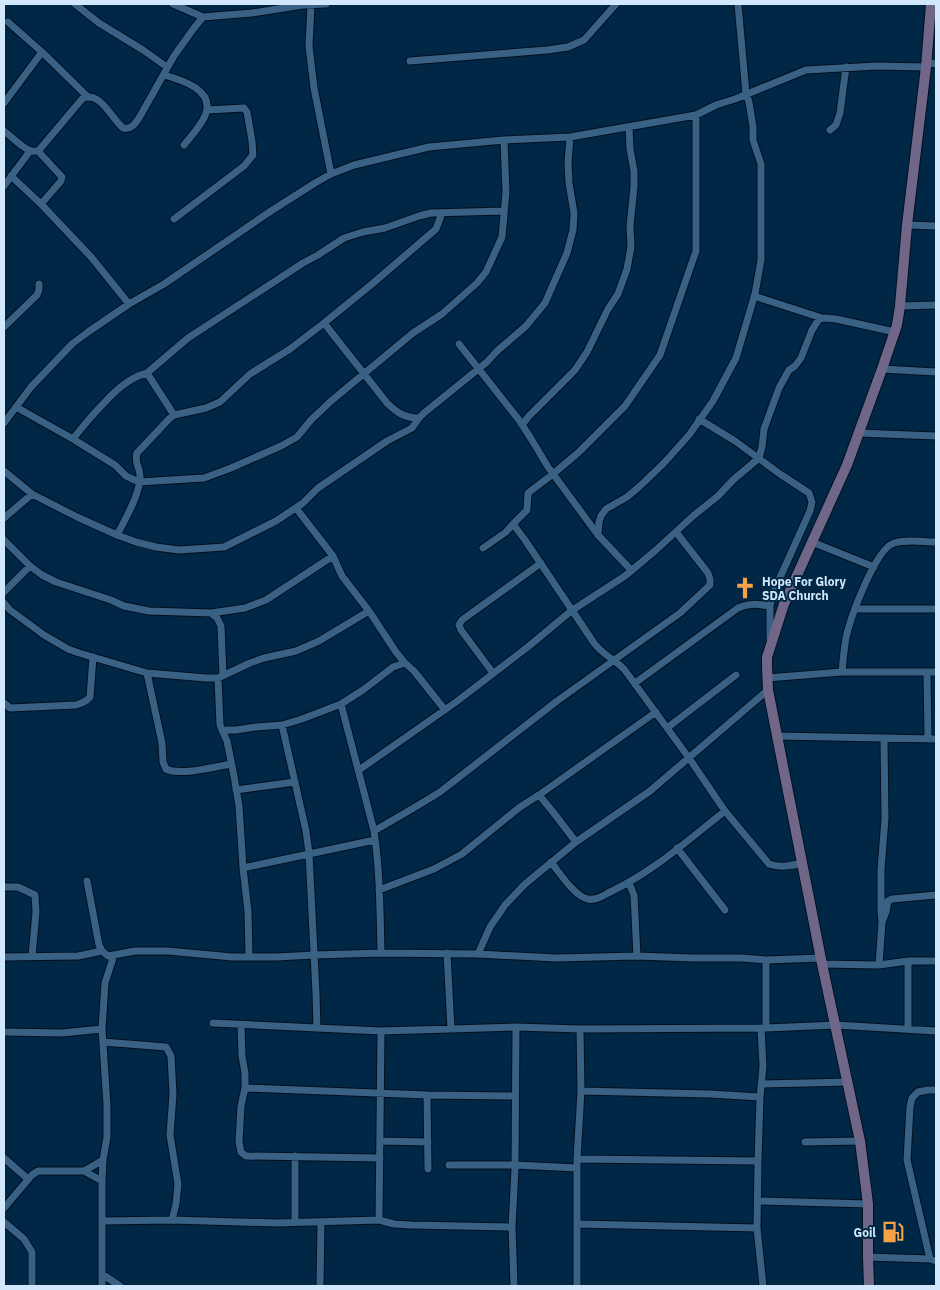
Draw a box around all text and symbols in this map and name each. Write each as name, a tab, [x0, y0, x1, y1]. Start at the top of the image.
place label: Hope For Glory SDA Church	[762, 574, 846, 603]
church icon: Hope For Glory SDA Church	[732, 575, 758, 601]
fuel station icon: Goil	[880, 1219, 906, 1245]
place label: Goil	[854, 1225, 876, 1240]

